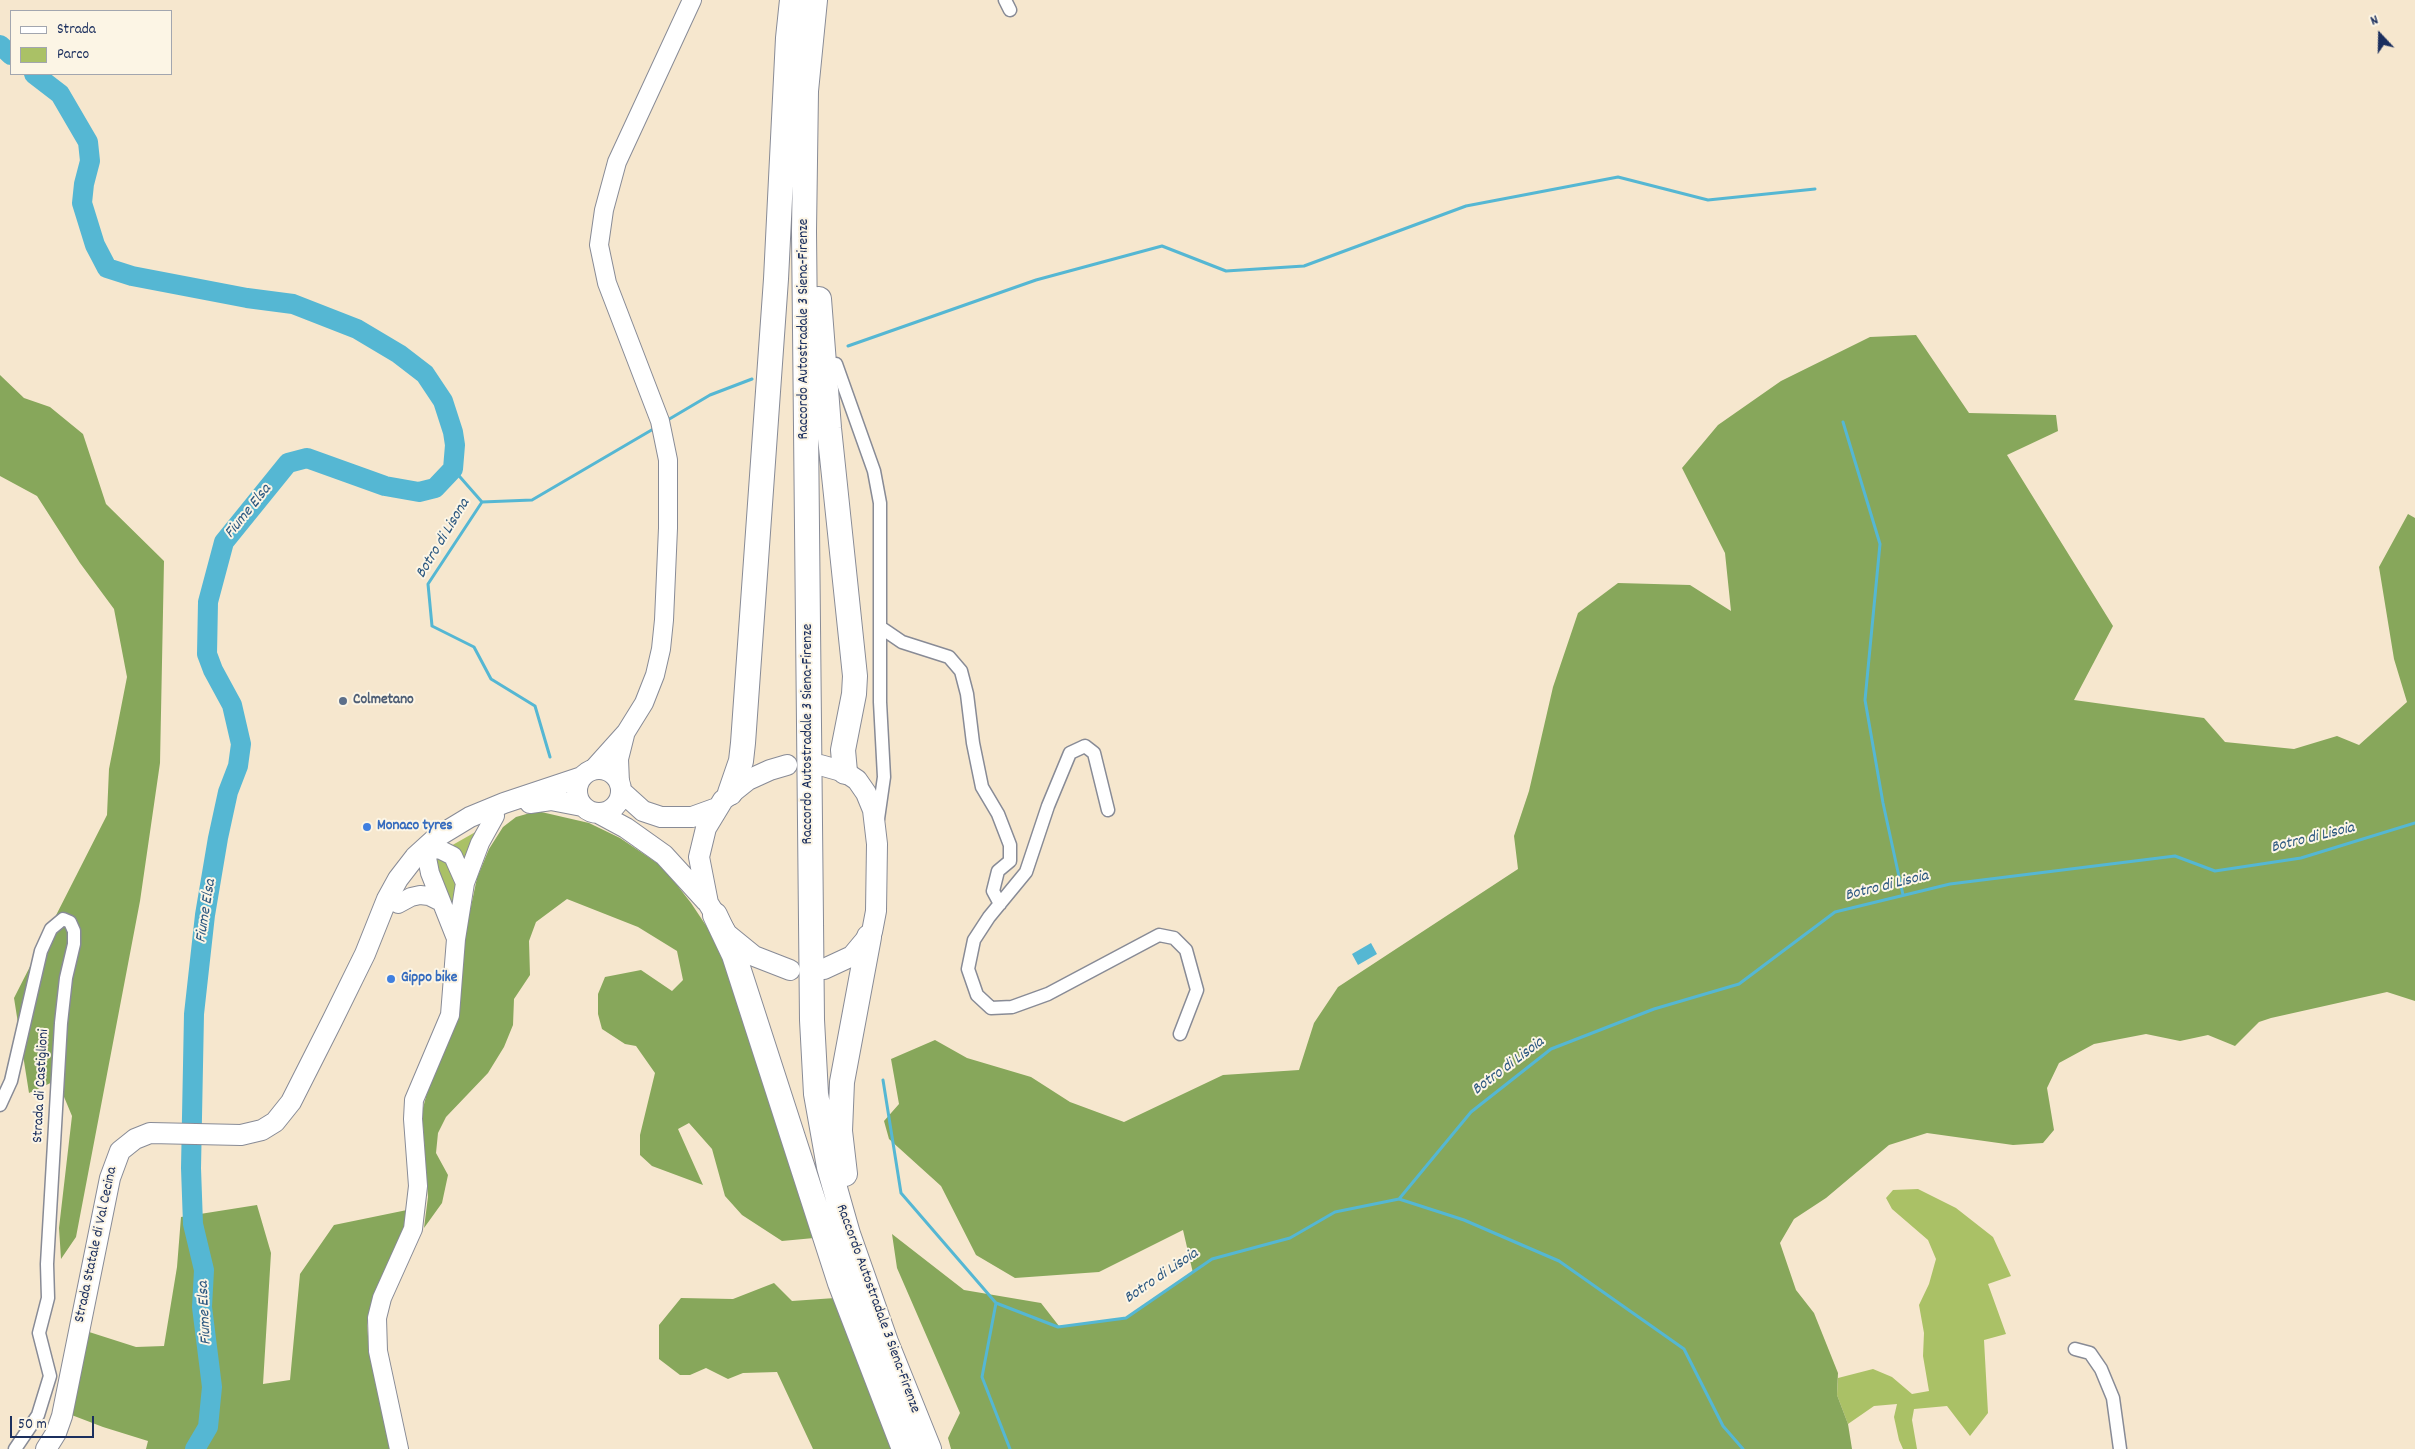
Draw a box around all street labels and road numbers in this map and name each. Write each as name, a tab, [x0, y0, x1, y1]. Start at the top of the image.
street label: Raccordo Autostradale 3 Siena-Firenze	[796, 219, 814, 439]
street label: Raccordo Autostradale 3 Siena-Firenze	[800, 624, 818, 844]
street label: Strada di Castiglioni	[30, 1029, 54, 1143]
street label: Strada Statale di Val Cecina	[72, 1165, 122, 1325]
street label: Raccordo Autostradale 3 Siena-Firenze	[831, 1202, 923, 1416]

